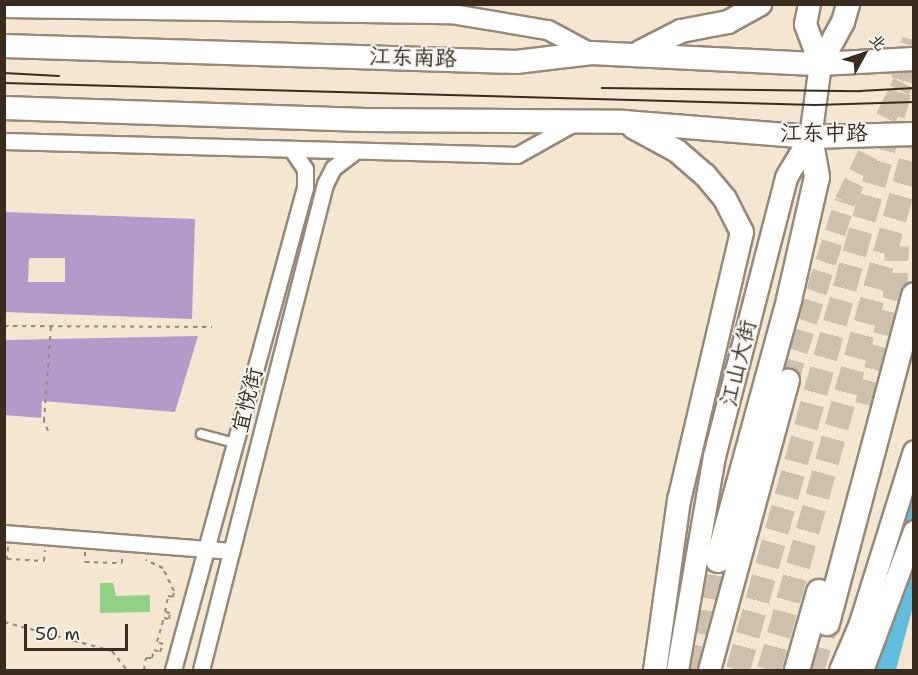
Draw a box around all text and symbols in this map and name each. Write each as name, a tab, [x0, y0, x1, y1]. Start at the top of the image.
north arrow	[834, 24, 894, 84]
text: 北	[865, 29, 891, 55]
street label: 江东南路	[369, 42, 457, 72]
street label: 江东中路	[780, 120, 868, 146]
street label: 江山大街	[715, 317, 761, 409]
street label: 宜悦街	[226, 365, 268, 435]
scale bar	[27, 612, 130, 650]
text: 50 m	[35, 622, 80, 646]

